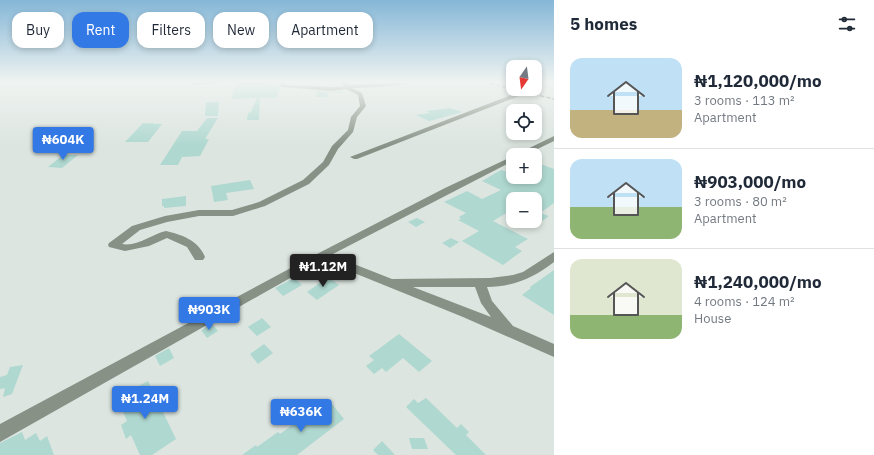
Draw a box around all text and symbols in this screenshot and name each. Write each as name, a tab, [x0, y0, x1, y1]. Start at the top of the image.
chip: Buy	[12, 12, 64, 48]
chip: Rent	[72, 12, 129, 48]
chip: Filters	[137, 12, 205, 48]
chip: New	[213, 12, 269, 48]
chip: Apartment	[277, 12, 373, 48]
text: 5 homes	[570, 13, 637, 35]
icon: filters	[836, 13, 858, 35]
north arrow	[506, 60, 542, 96]
map controls	[506, 60, 542, 228]
text: ₦1,120,000/mo	[694, 70, 822, 92]
icon: home	[602, 74, 650, 122]
text: 3 rooms · 113 m²	[694, 92, 795, 109]
button: locate	[506, 104, 542, 140]
text: Apartment	[694, 109, 757, 126]
pin: ₦604K	[35, 127, 91, 161]
text: ₦604K	[42, 131, 84, 148]
button: +	[506, 148, 542, 184]
text: ₦903,000/mo	[694, 171, 806, 193]
icon: home	[602, 175, 650, 223]
button: −	[506, 192, 542, 228]
text: 3 rooms · 80 m²	[694, 193, 787, 210]
text: Apartment	[694, 210, 757, 227]
pin: ₦1.12M	[290, 254, 356, 288]
text: ₦1.12M	[299, 258, 347, 275]
text: ₦1,240,000/mo	[694, 271, 822, 293]
icon: home	[602, 275, 650, 323]
text: 4 rooms · 124 m²	[694, 293, 795, 310]
pin: ₦903K	[181, 297, 237, 331]
text: ₦903K	[188, 301, 230, 318]
text: House	[694, 310, 731, 327]
pin: ₦1.24M	[112, 386, 178, 420]
text: ₦1.24M	[121, 390, 169, 407]
pin: ₦636K	[273, 399, 329, 433]
text: ₦636K	[280, 403, 322, 420]

